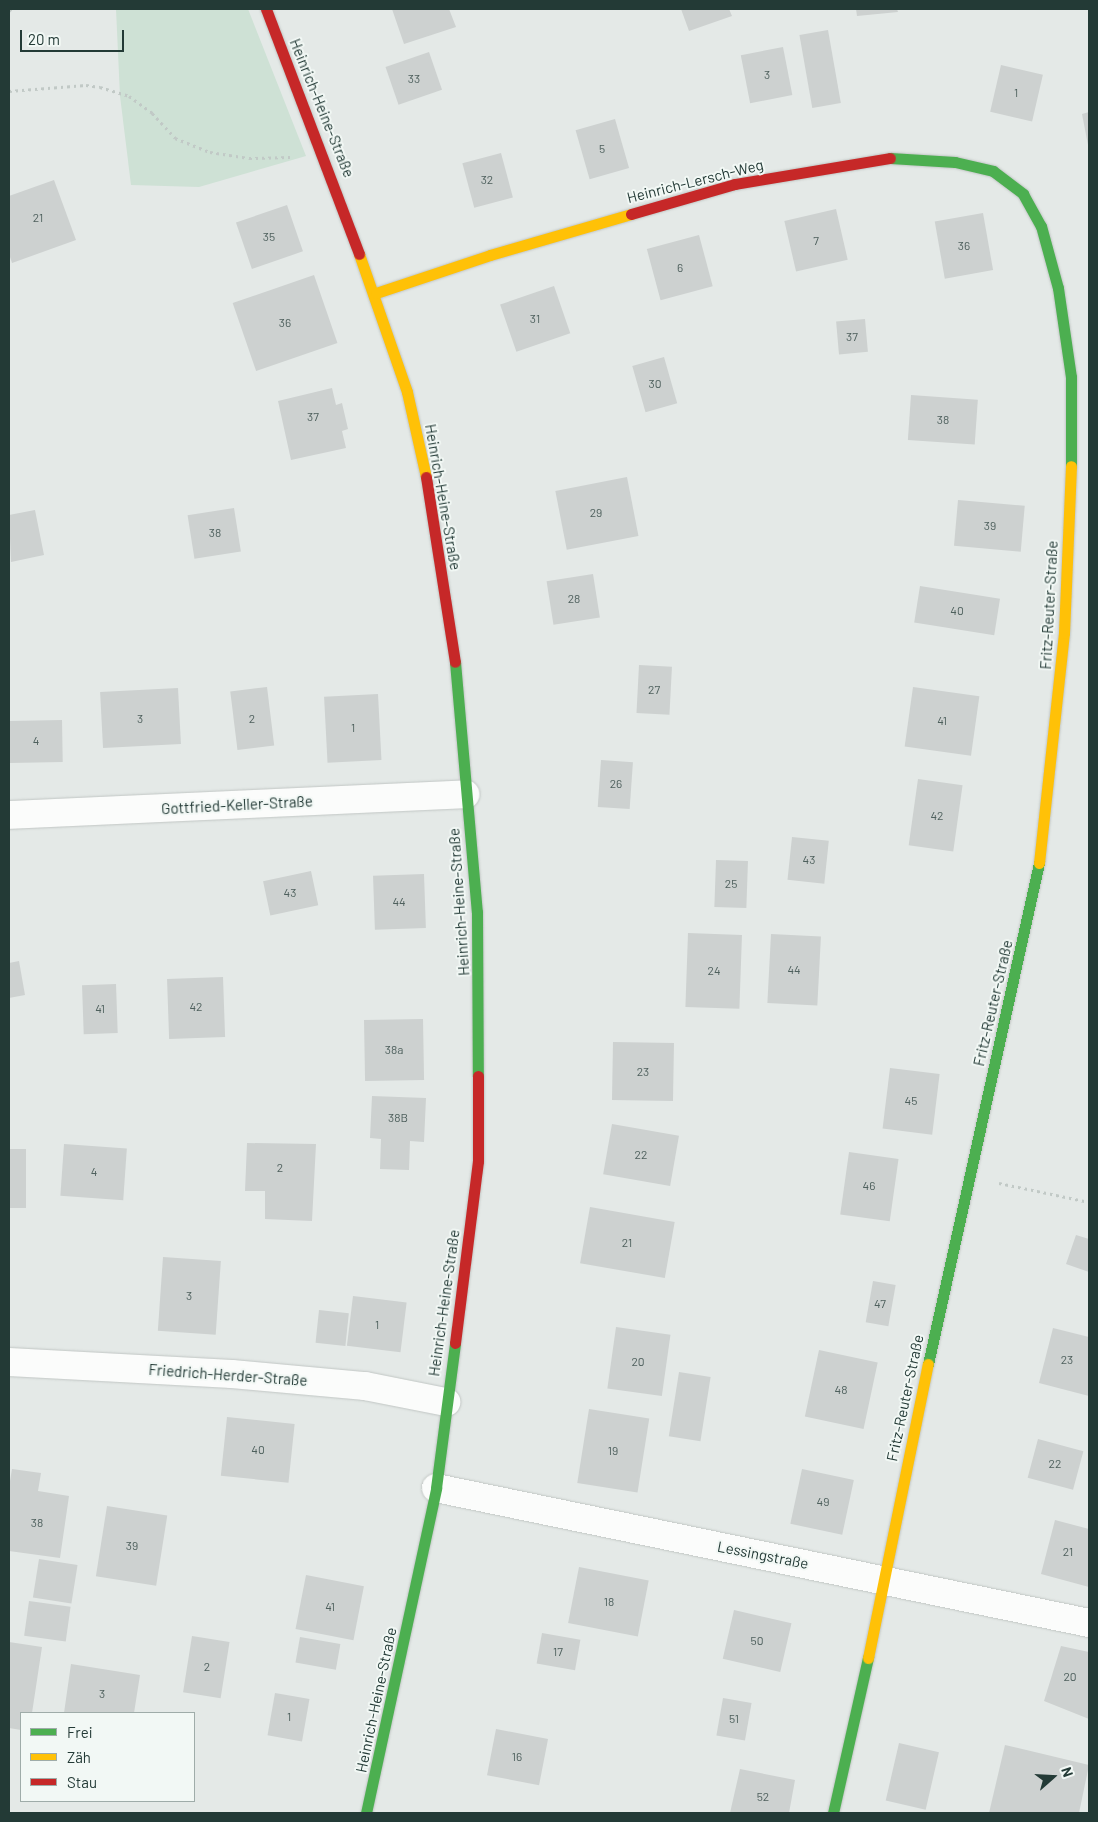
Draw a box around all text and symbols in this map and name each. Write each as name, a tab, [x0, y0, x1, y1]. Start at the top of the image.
scale bar	[22, 20, 126, 52]
text: 20 m	[28, 30, 60, 48]
street label: Heinrich-Heine-Straße	[286, 36, 358, 180]
house number: 3	[764, 68, 770, 82]
house number: 33	[408, 72, 420, 86]
house number: 1	[1014, 86, 1018, 100]
house number: 5	[599, 142, 605, 156]
street label: Heinrich-Lersch-Weg	[625, 155, 765, 207]
house number: 32	[481, 173, 493, 187]
house number: 21	[33, 211, 43, 225]
house number: 35	[263, 230, 275, 244]
house number: 7	[813, 234, 819, 248]
house number: 36	[958, 239, 970, 253]
house number: 6	[677, 261, 683, 275]
house number: 31	[530, 312, 540, 326]
house number: 36	[279, 316, 291, 330]
house number: 37	[846, 330, 858, 344]
house number: 30	[649, 377, 661, 391]
house number: 37	[307, 410, 319, 424]
house number: 38	[937, 413, 949, 427]
street label: Heinrich-Heine-Straße	[421, 423, 465, 571]
house number: 29	[590, 506, 602, 520]
house number: 39	[984, 519, 996, 533]
house number: 38	[209, 526, 221, 540]
street label: Fritz-Reuter-Straße	[1037, 540, 1061, 670]
house number: 28	[568, 592, 580, 606]
house number: 40	[950, 604, 964, 618]
house number: 27	[648, 683, 660, 697]
house number: 3	[137, 712, 143, 726]
house number: 2	[249, 712, 255, 726]
house number: 41	[937, 714, 947, 728]
house number: 1	[351, 721, 355, 735]
house number: 4	[33, 734, 39, 748]
house number: 26	[610, 777, 622, 791]
street label: Gottfried-Keller-Straße	[161, 792, 313, 818]
house number: 42	[930, 809, 944, 823]
street label: Heinrich-Heine-Straße	[445, 828, 473, 976]
house number: 43	[803, 853, 815, 867]
house number: 25	[725, 877, 737, 891]
house number: 43	[284, 886, 296, 900]
house number: 44	[392, 895, 406, 909]
street label: Fritz-Reuter-Straße	[970, 938, 1016, 1068]
house number: 44	[787, 963, 801, 977]
house number: 24	[707, 964, 721, 978]
house number: 42	[189, 1000, 203, 1014]
house number: 41	[95, 1002, 105, 1016]
house number: 38a	[385, 1043, 403, 1057]
house number: 23	[637, 1065, 649, 1079]
house number: 45	[905, 1094, 917, 1108]
house number: 38B	[388, 1111, 408, 1125]
house number: 22	[635, 1148, 647, 1162]
house number: 2	[277, 1161, 283, 1175]
house number: 4	[91, 1165, 97, 1179]
house number: 46	[863, 1179, 875, 1193]
street label: Heinrich-Heine-Straße	[425, 1229, 463, 1377]
house number: 21	[622, 1236, 632, 1250]
house number: 3	[186, 1289, 192, 1303]
house number: 47	[874, 1297, 886, 1311]
house number: 1	[375, 1318, 379, 1332]
street label: Fritz-Reuter-Straße	[883, 1333, 927, 1463]
house number: 23	[1061, 1353, 1073, 1367]
house number: 20	[631, 1355, 645, 1369]
street label: Friedrich-Herder-Straße	[148, 1360, 308, 1390]
house number: 48	[835, 1383, 847, 1397]
house number: 40	[251, 1443, 265, 1457]
house number: 19	[608, 1444, 618, 1458]
house number: 22	[1049, 1457, 1061, 1471]
house number: 49	[817, 1495, 829, 1509]
house number: 38	[31, 1516, 43, 1530]
street label: Lessingstraße	[716, 1537, 810, 1573]
house number: 39	[126, 1539, 138, 1553]
house number: 21	[1063, 1545, 1073, 1559]
house number: 18	[604, 1595, 614, 1609]
house number: 41	[325, 1600, 335, 1614]
street label: Heinrich-Heine-Straße	[352, 1626, 400, 1774]
house number: 50	[751, 1634, 763, 1648]
house number: 17	[553, 1645, 563, 1659]
house number: 2	[204, 1660, 210, 1674]
house number: 20	[1063, 1670, 1077, 1684]
house number: 3	[99, 1687, 105, 1701]
house number: 1	[287, 1710, 291, 1724]
legend	[20, 1712, 195, 1802]
house number: 51	[729, 1712, 739, 1726]
text: Frei	[67, 1723, 93, 1741]
text: Zäh	[67, 1748, 91, 1766]
house number: 16	[512, 1750, 522, 1764]
north arrow	[1028, 1752, 1078, 1802]
text: N	[1058, 1765, 1077, 1779]
text: Stau	[67, 1773, 97, 1791]
house number: 52	[757, 1790, 769, 1804]

